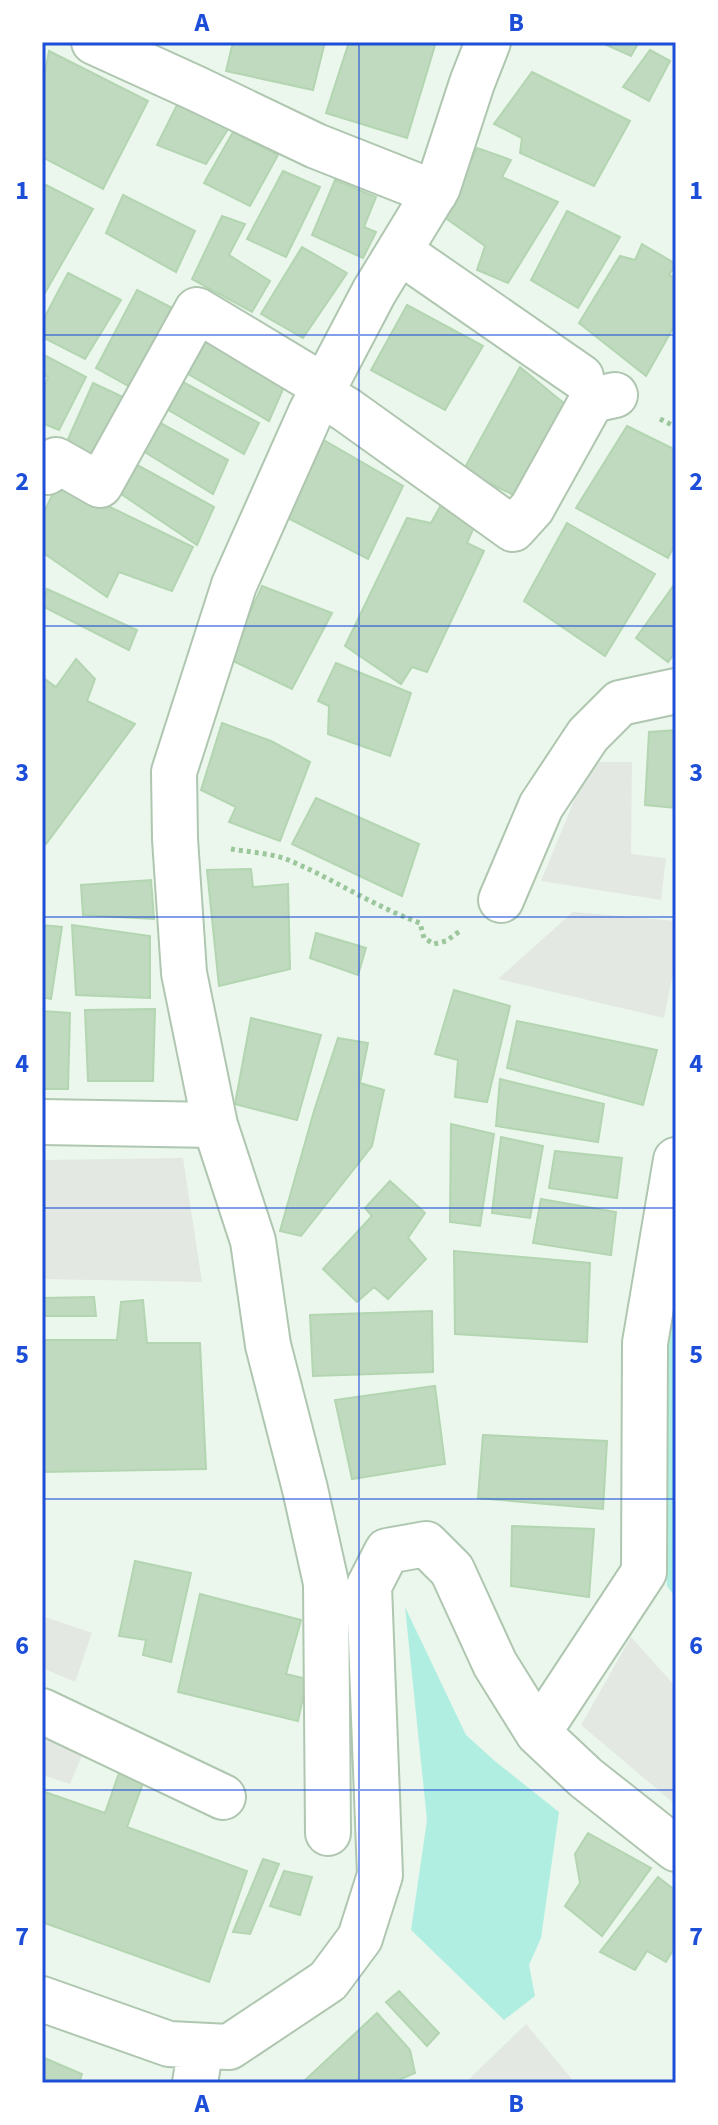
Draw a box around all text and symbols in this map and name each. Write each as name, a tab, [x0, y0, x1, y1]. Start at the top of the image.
text: A	[194, 4, 211, 41]
text: B	[508, 4, 524, 41]
text: 1	[15, 172, 29, 209]
text: 1	[689, 172, 703, 209]
text: 2	[15, 463, 29, 500]
text: 2	[689, 463, 703, 500]
text: 3	[15, 754, 29, 791]
text: 3	[689, 754, 703, 791]
text: 4	[15, 1045, 29, 1082]
text: 4	[689, 1045, 703, 1082]
text: 5	[15, 1336, 29, 1373]
text: 5	[689, 1336, 703, 1373]
text: 6	[15, 1627, 29, 1664]
text: 6	[689, 1627, 703, 1664]
text: 7	[15, 1918, 29, 1955]
text: 7	[689, 1918, 703, 1955]
text: A	[194, 2085, 211, 2122]
text: B	[508, 2085, 524, 2122]

